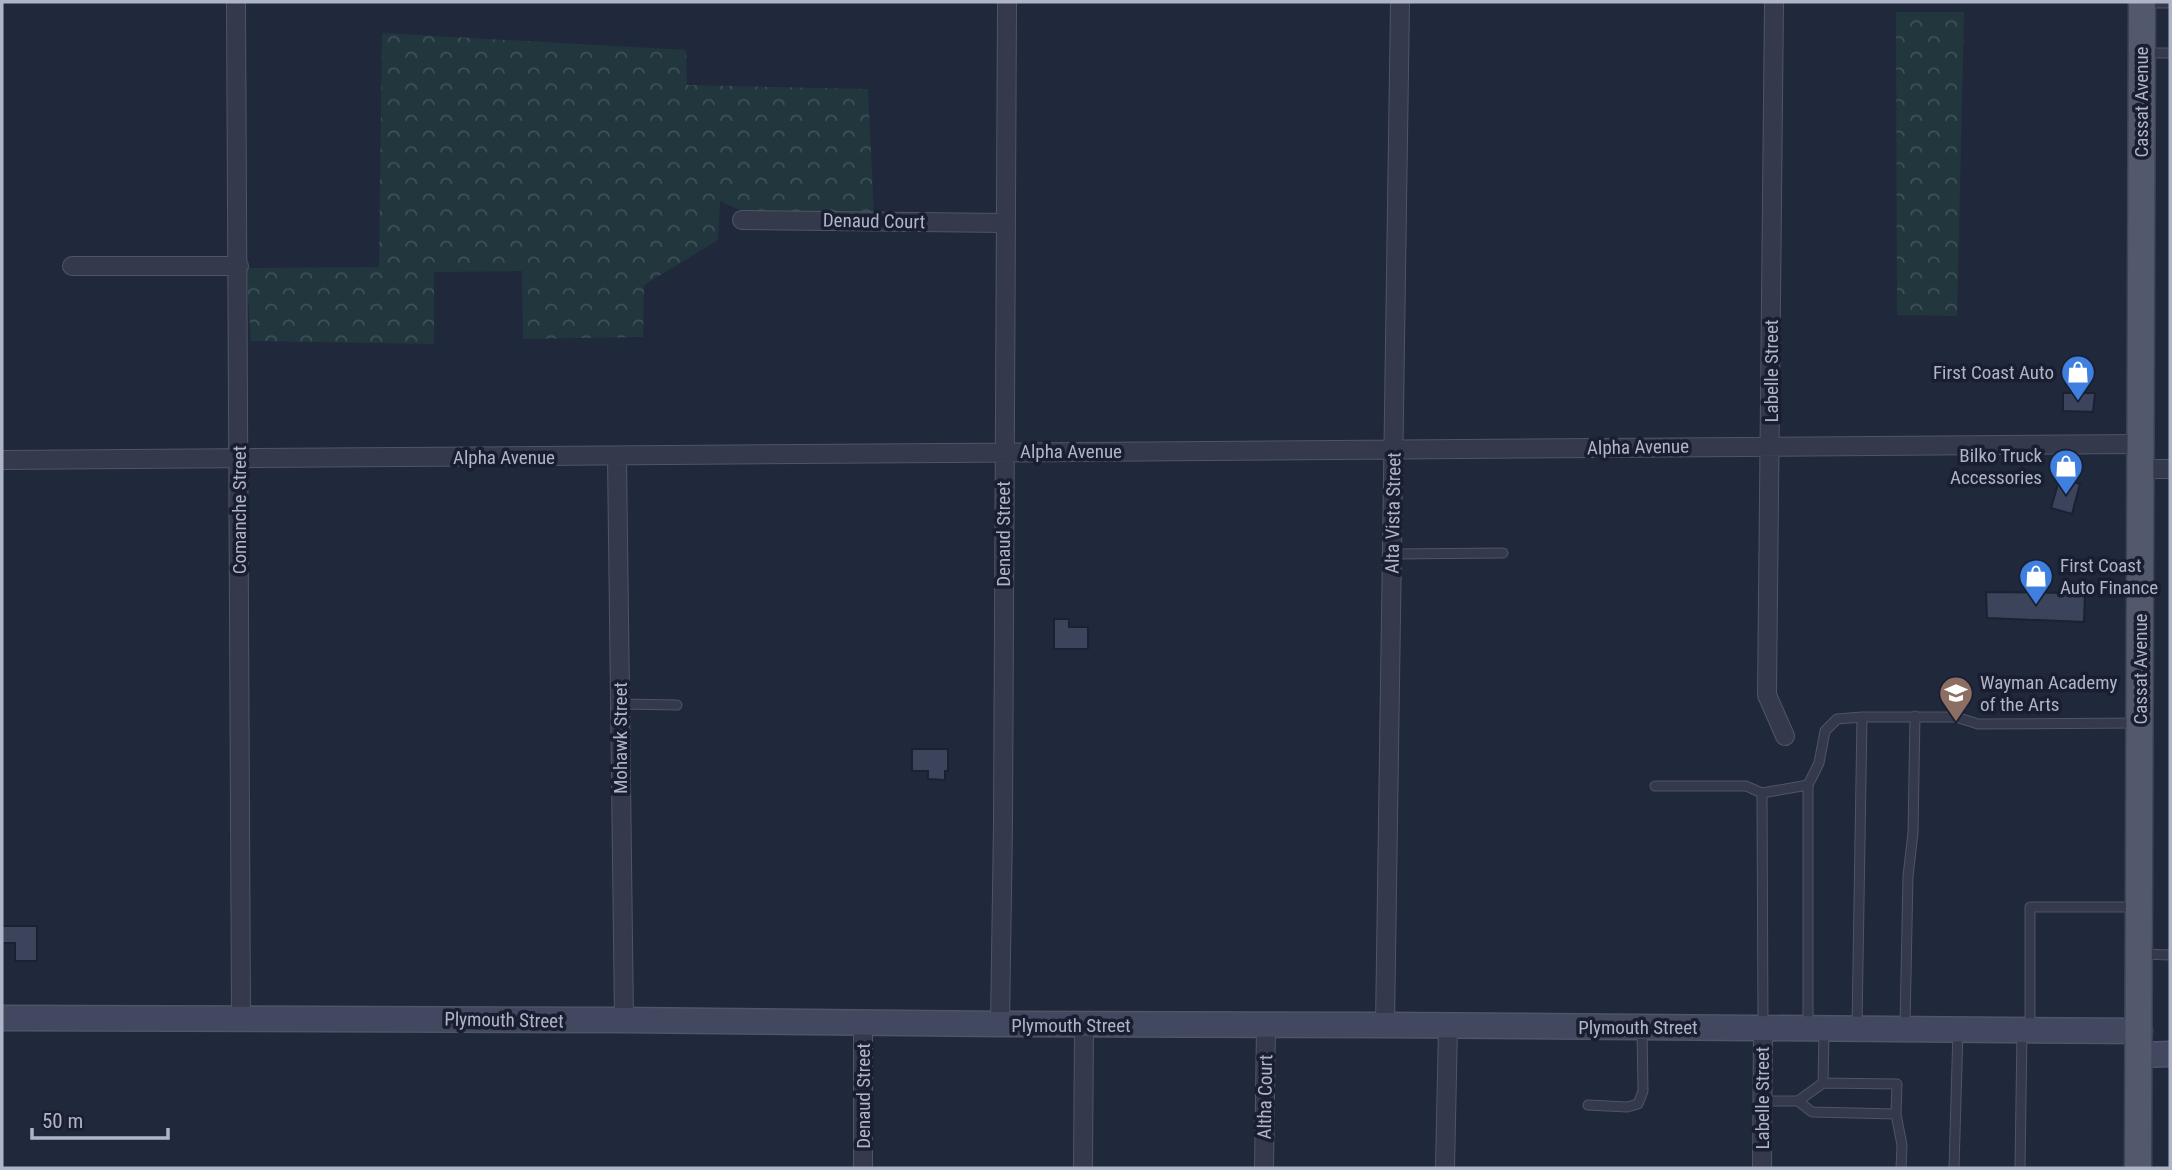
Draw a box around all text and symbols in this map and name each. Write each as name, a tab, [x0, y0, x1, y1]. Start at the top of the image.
street label: Cassat Avenue	[2130, 46, 2153, 158]
street label: Denaud Court	[823, 209, 925, 233]
street label: Labelle Street	[1760, 320, 1783, 422]
shop icon: First Coast Auto	[2059, 353, 2097, 402]
place label: First Coast Auto	[1933, 361, 2054, 384]
street label: Alpha Avenue	[1587, 435, 1689, 459]
street label: Alpha Avenue	[1020, 440, 1122, 463]
place label: Bilko Truck Accessories	[1950, 444, 2042, 489]
street label: Comanche Street	[228, 446, 251, 574]
street label: Alpha Avenue	[453, 446, 555, 469]
shop icon: Bilko Truck Accessories	[2047, 447, 2085, 496]
street label: Alta Vista Street	[1380, 452, 1406, 574]
street label: Denaud Street	[992, 481, 1015, 587]
place label: First Coast Auto Finance	[2060, 554, 2158, 599]
shop icon: First Coast Auto Finance	[2017, 557, 2055, 606]
street label: Cassat Avenue	[2129, 613, 2152, 725]
place label: Wayman Academy of the Arts	[1980, 671, 2117, 716]
school or university icon: Wayman Academy of the Arts	[1937, 674, 1975, 723]
street label: Mohawk Street	[609, 682, 632, 794]
street label: Plymouth Street	[444, 1007, 564, 1033]
street label: Plymouth Street	[1011, 1014, 1131, 1037]
street label: Plymouth Street	[1578, 1016, 1698, 1039]
street label: Denaud Street	[852, 1043, 875, 1149]
street label: Labelle Street	[1751, 1047, 1774, 1149]
street label: Altha Court	[1253, 1054, 1277, 1140]
scale bar	[32, 1096, 168, 1140]
text: 50 m	[42, 1109, 83, 1133]

